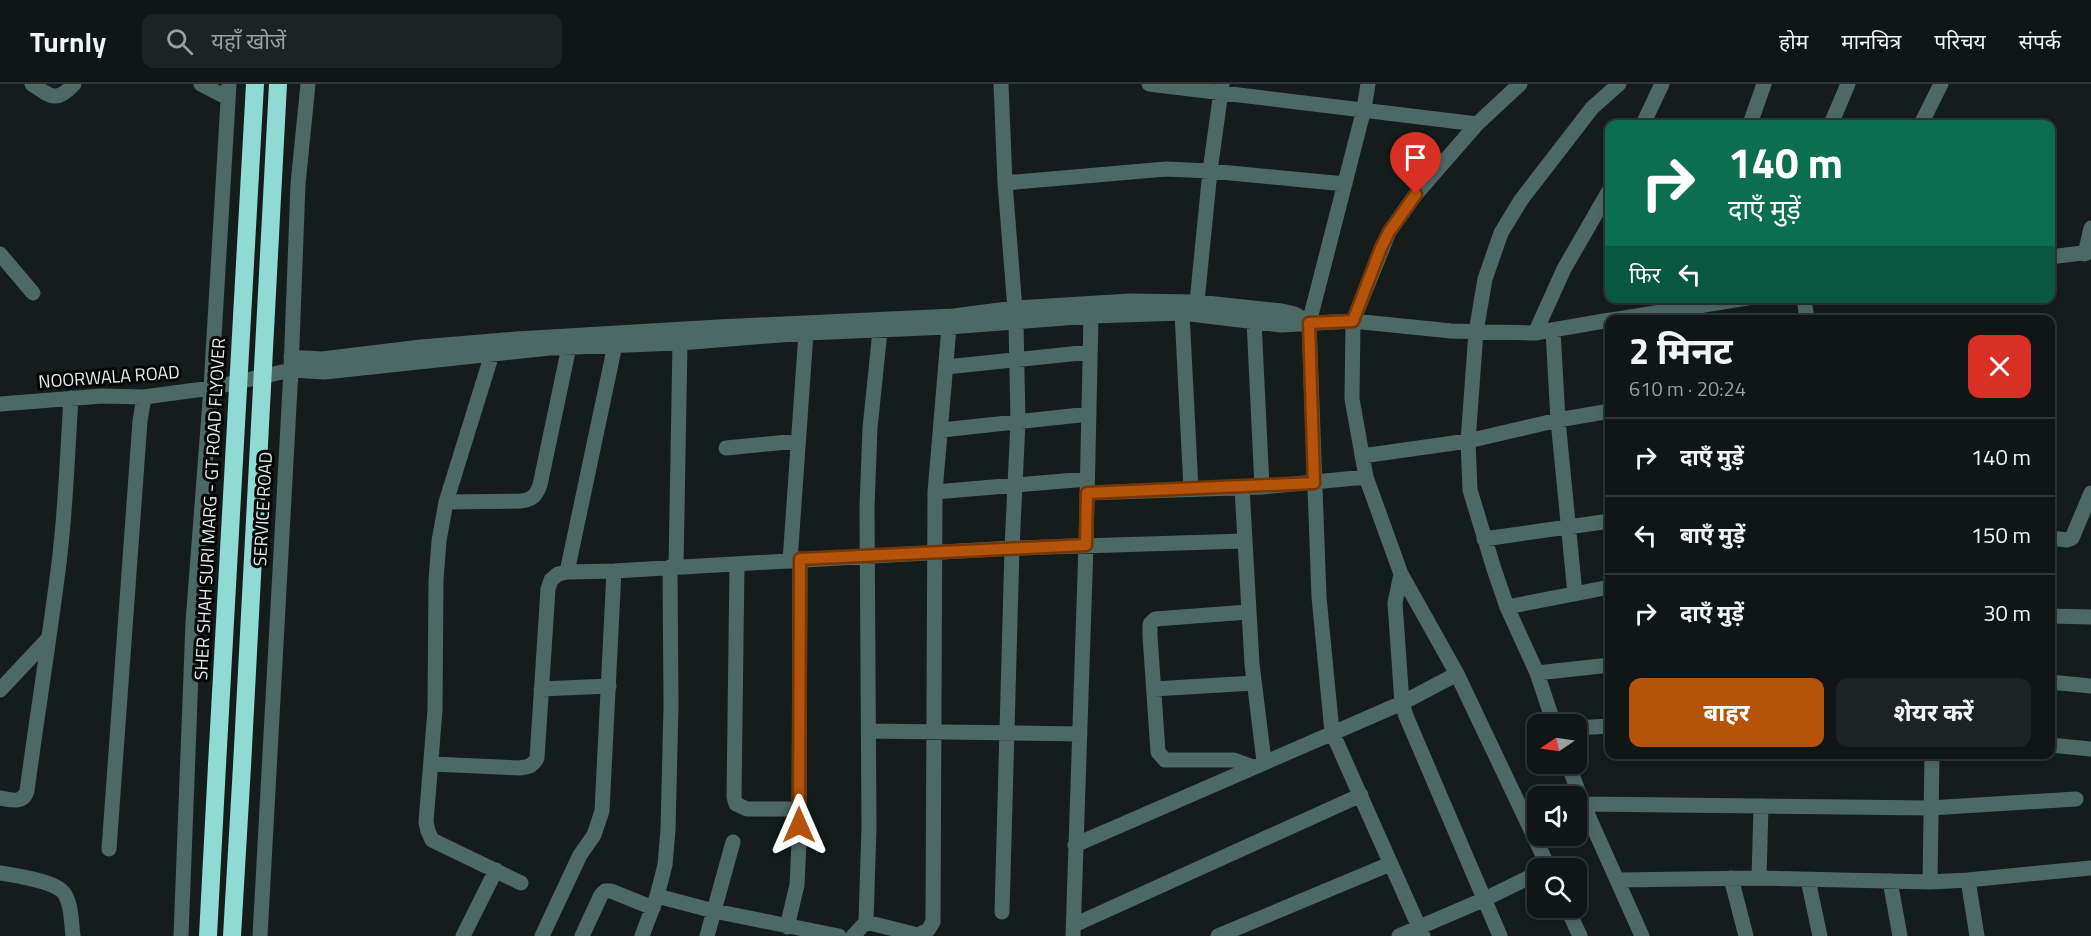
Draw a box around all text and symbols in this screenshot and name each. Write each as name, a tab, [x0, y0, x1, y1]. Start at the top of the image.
search box	[142, 14, 562, 68]
text: Turnly	[30, 20, 106, 63]
text: यहाँ खोजें	[211, 24, 286, 58]
icon: search	[163, 25, 196, 58]
text: होम	[1779, 25, 1808, 57]
text: मानचित्र	[1841, 25, 1901, 57]
text: परिचय	[1934, 25, 1986, 57]
text: संपर्क	[2019, 25, 2061, 57]
text: 140 m	[1728, 130, 1843, 194]
pin	[1390, 132, 1441, 194]
icon: arrive	[1399, 141, 1432, 174]
icon: right	[1629, 144, 1707, 222]
text: दाएँ मुड़ें	[1728, 188, 1801, 229]
text: फिर	[1629, 258, 1661, 292]
icon: left	[1673, 258, 1706, 291]
text: 2 मिनट	[1629, 323, 1733, 378]
button: close	[1968, 335, 2031, 398]
street label: SHER SHAH SURI MARG - GT ROAD FLYOVER	[187, 337, 232, 681]
street label: NOORWALA ROAD	[37, 358, 181, 395]
text: 610 m · 20:24	[1629, 373, 1746, 404]
text: दाएँ मुड़ें	[1680, 440, 1744, 474]
text: 140 m	[1971, 440, 2031, 474]
icon: right	[1629, 441, 1662, 474]
street label: SERVICE ROAD	[246, 451, 279, 567]
text: बाएँ मुड़ें	[1680, 518, 1745, 552]
text: 150 m	[1971, 518, 2031, 552]
icon: left	[1629, 519, 1662, 552]
text: दाएँ मुड़ें	[1680, 596, 1744, 630]
text: 30 m	[1983, 596, 2031, 630]
icon: right	[1629, 597, 1662, 630]
button: बाहर	[1629, 678, 1824, 747]
button: शेयर करें	[1836, 678, 2031, 747]
north arrow	[1527, 714, 1587, 774]
map controls	[1527, 714, 1587, 918]
button: sound	[1527, 786, 1587, 846]
position arrow	[767, 793, 831, 857]
button: search	[1527, 858, 1587, 918]

